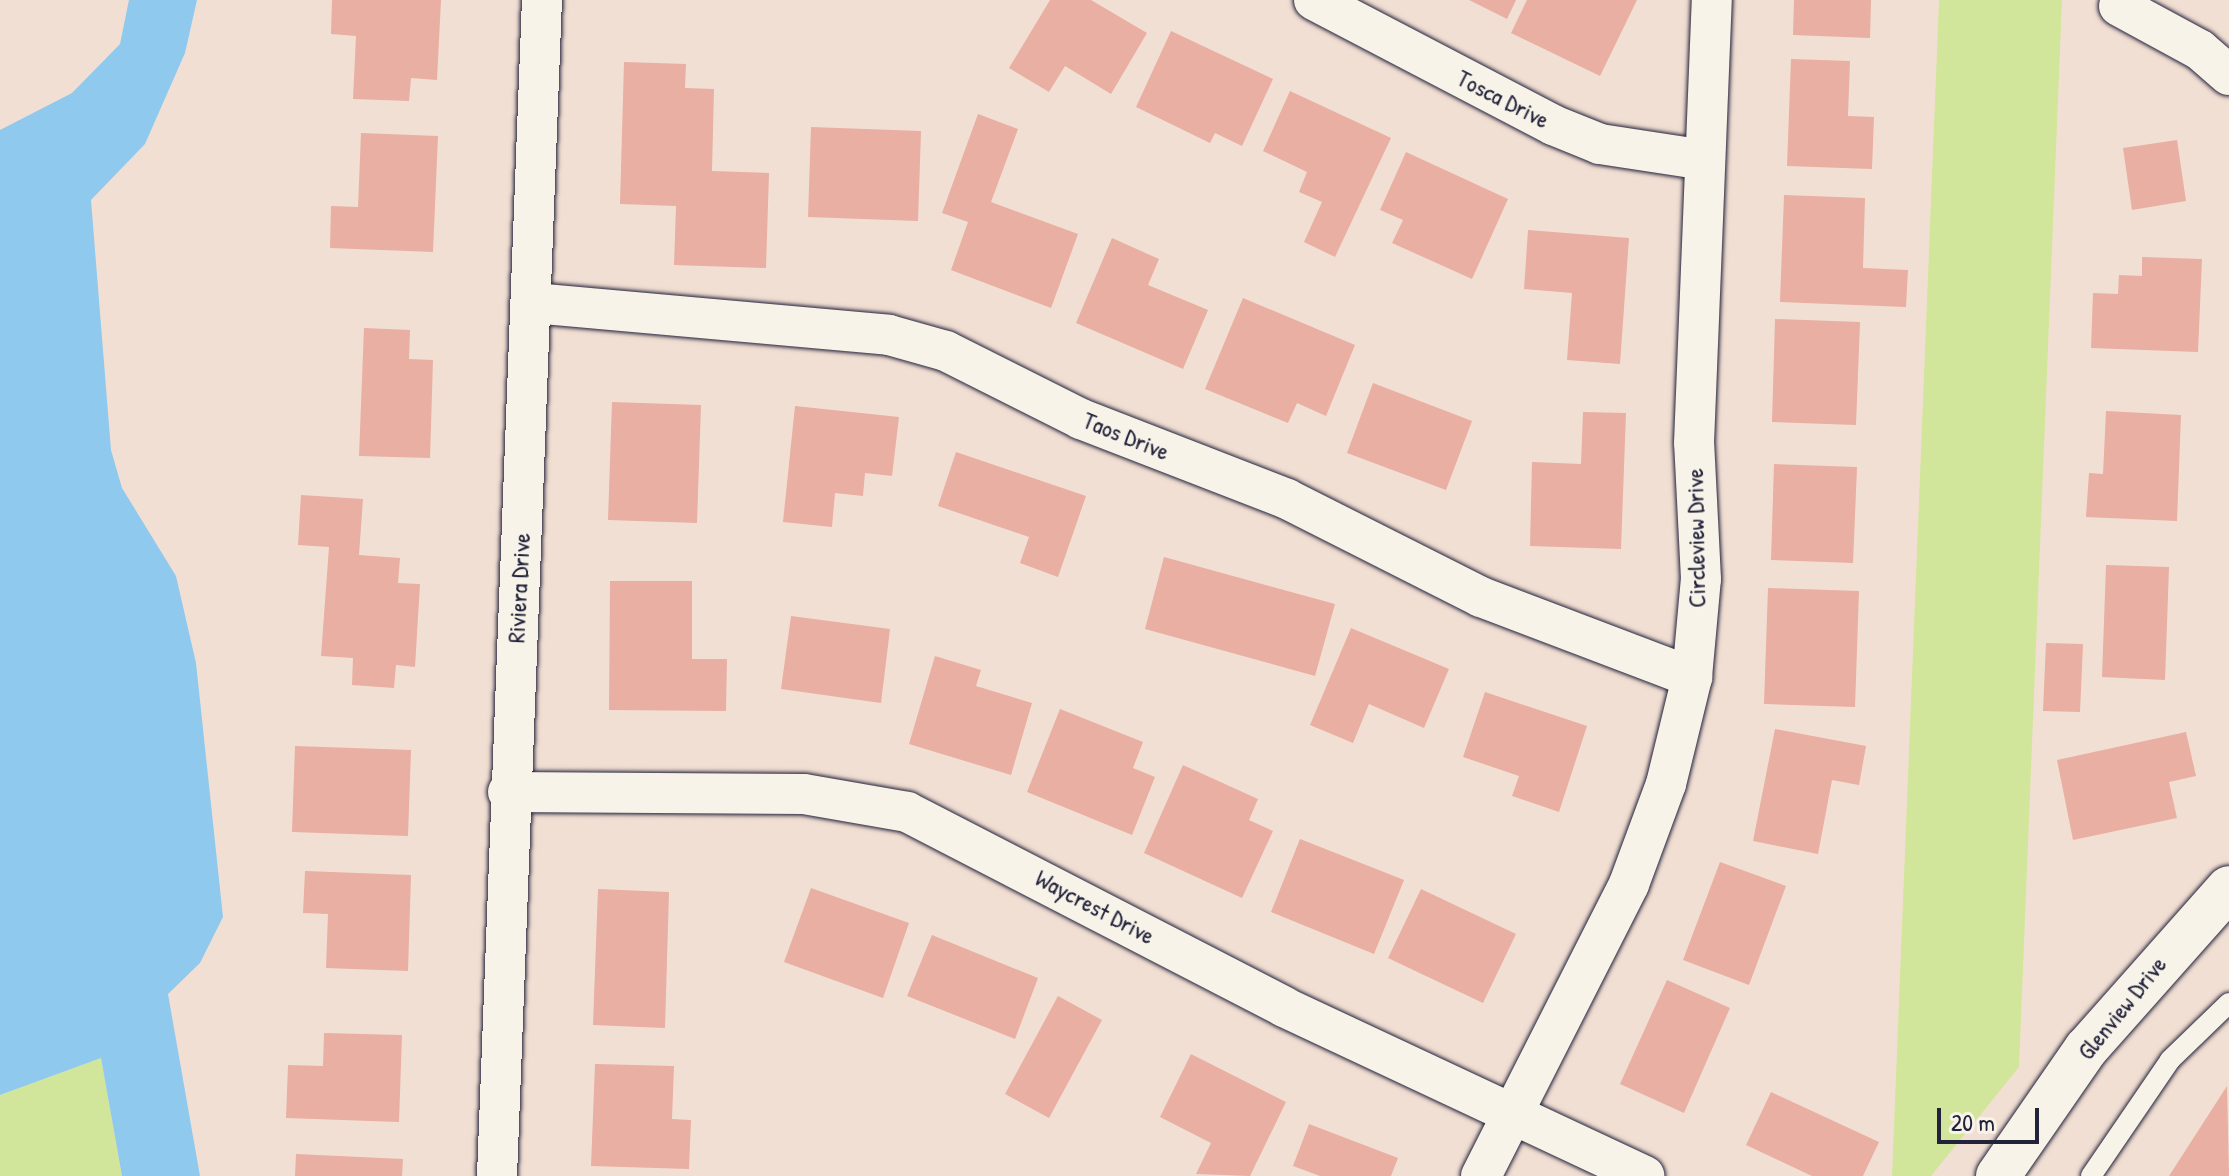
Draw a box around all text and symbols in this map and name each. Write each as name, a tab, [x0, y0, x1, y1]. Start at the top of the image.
street label: Tosca Drive	[1452, 64, 1554, 134]
street label: Taos Drive	[1079, 406, 1173, 466]
street label: Circleview Drive	[1680, 468, 1712, 608]
street label: Riviera Drive	[502, 532, 536, 644]
street label: Waycrest Drive	[1031, 864, 1159, 950]
street label: Glenview Drive	[2072, 951, 2172, 1065]
scale bar	[1941, 1092, 2043, 1142]
text: 20 m	[1951, 1106, 1995, 1138]

